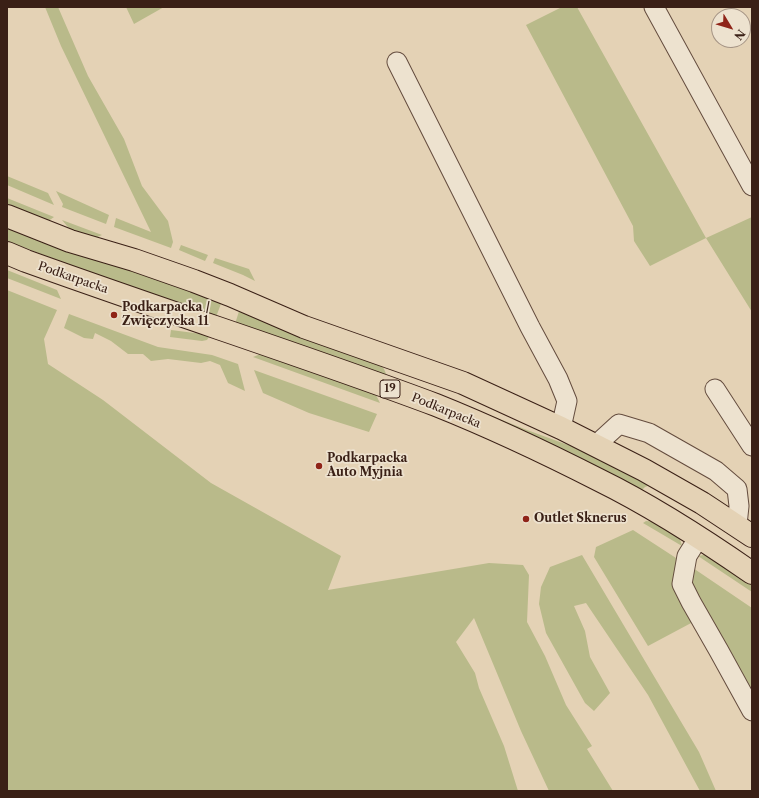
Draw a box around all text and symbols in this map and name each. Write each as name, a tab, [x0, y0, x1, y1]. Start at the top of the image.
north arrow	[711, 8, 751, 48]
text: N	[731, 27, 748, 43]
street label: Podkarpacka	[36, 259, 110, 297]
place label: Podkarpacka / Zwięczycka 11	[122, 301, 210, 329]
marker: Podkarpacka / Zwięczycka 11	[109, 310, 119, 320]
road number: 19	[380, 380, 400, 398]
street label: Podkarpacka	[409, 391, 483, 431]
place label: Podkarpacka Auto Myjnia	[327, 452, 407, 480]
marker: Podkarpacka Auto Myjnia	[314, 461, 324, 471]
place label: Outlet Sknerus	[534, 512, 627, 526]
marker: Outlet Sknerus	[521, 514, 531, 524]

